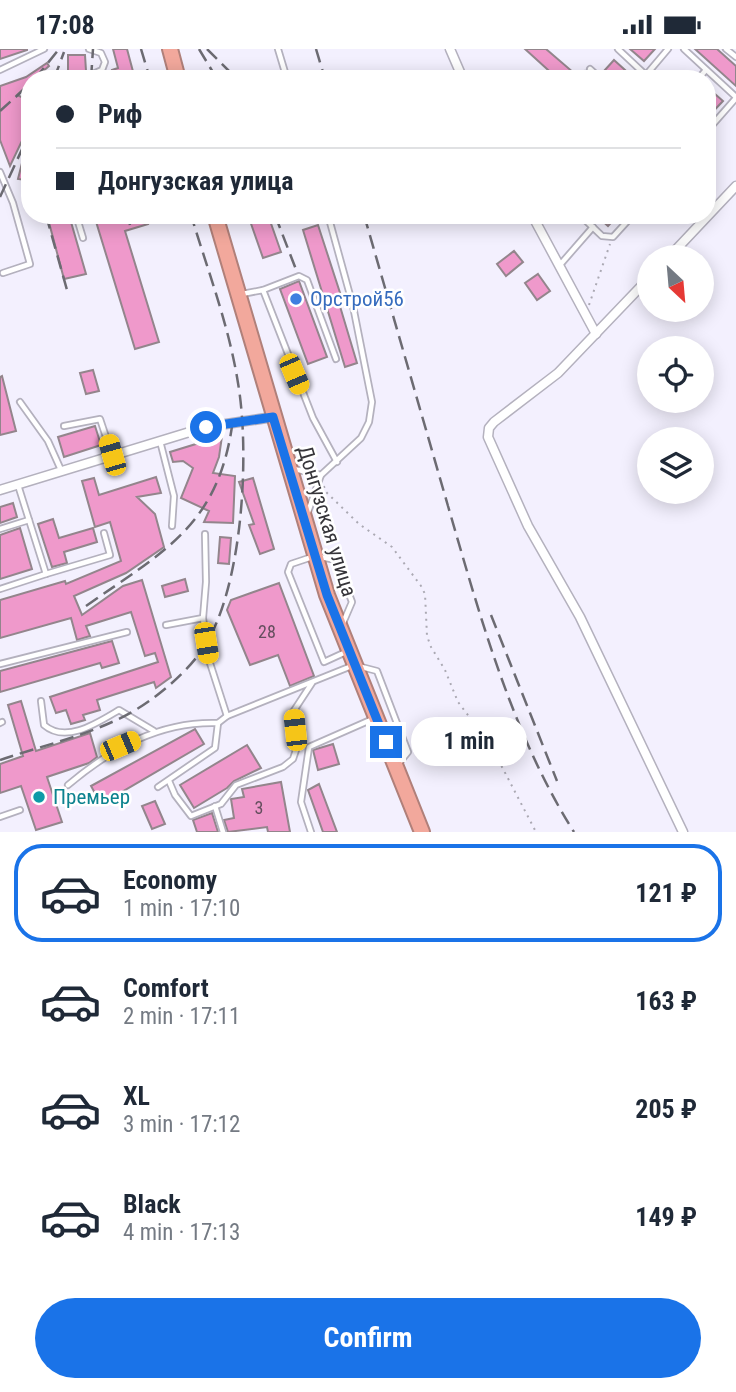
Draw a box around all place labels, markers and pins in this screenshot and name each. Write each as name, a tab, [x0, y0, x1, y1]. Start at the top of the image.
place label: Орстрой56	[310, 287, 404, 311]
marker: Орстрой56	[288, 291, 304, 307]
place label: Премьер	[53, 785, 130, 809]
marker: Премьер	[31, 789, 47, 805]

